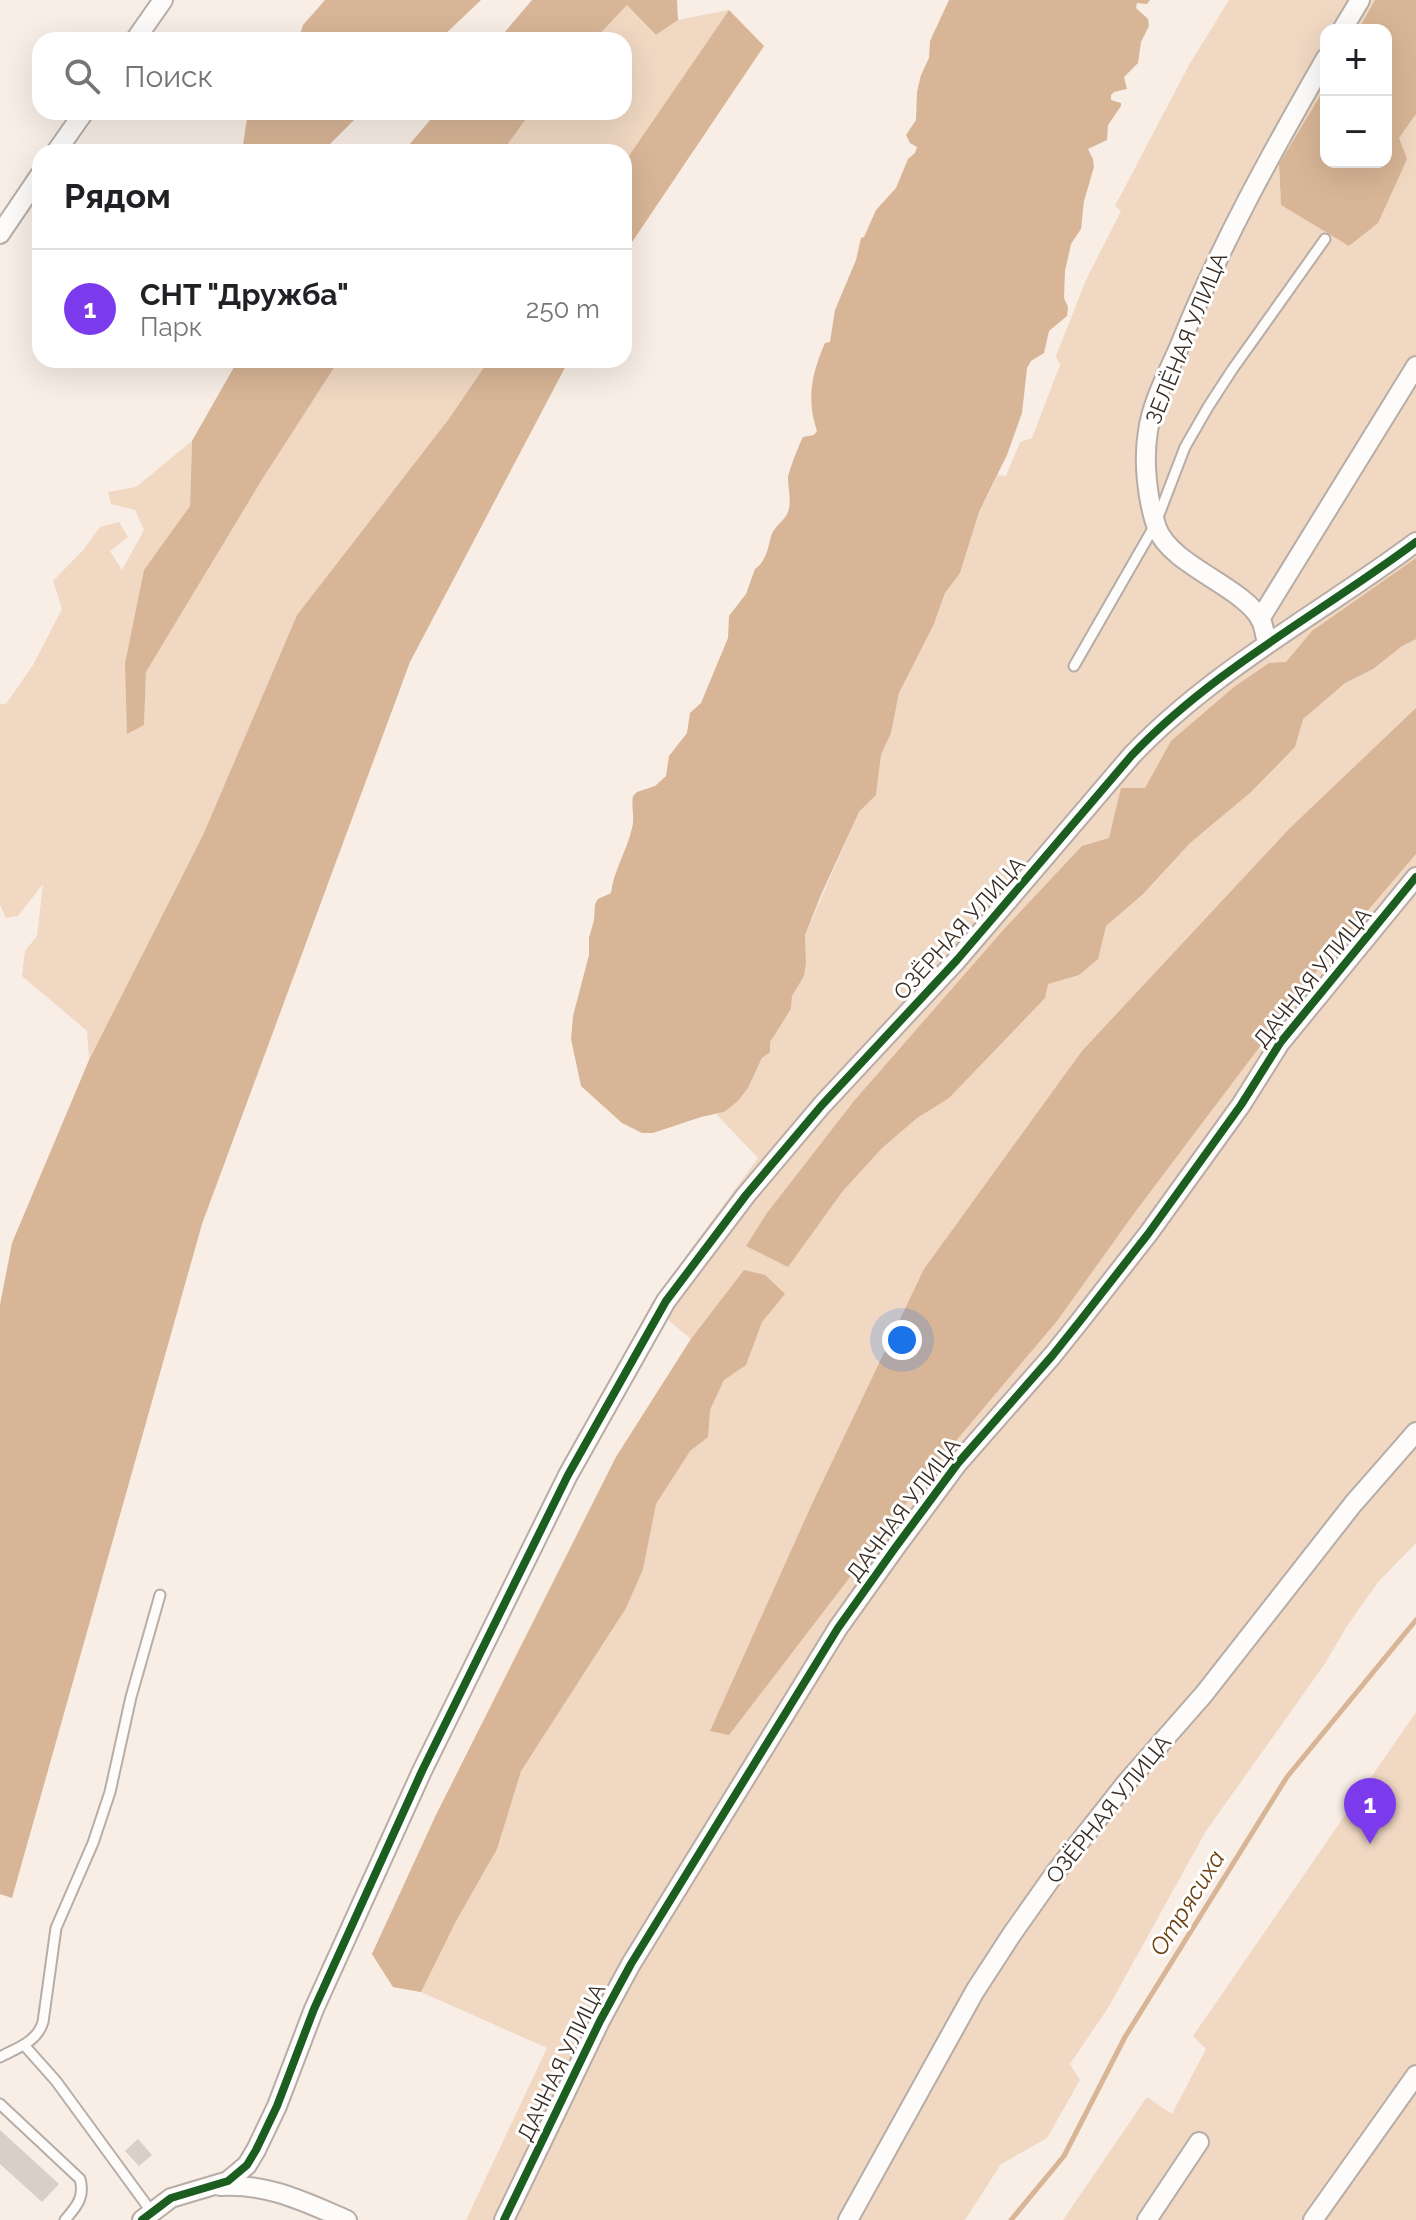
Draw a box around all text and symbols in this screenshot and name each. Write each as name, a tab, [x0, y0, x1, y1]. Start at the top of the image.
map controls	[1320, 24, 1392, 168]
button: +	[1320, 24, 1392, 96]
search box	[32, 32, 632, 120]
icon: search	[60, 54, 104, 98]
text: Поиск	[124, 59, 213, 94]
button: −	[1320, 96, 1392, 168]
text: Рядом	[64, 176, 171, 216]
street label: ЗЕЛЁНАЯ УЛИЦА	[1140, 248, 1232, 428]
text: СНТ "Дружба"	[140, 277, 349, 312]
text: 1	[84, 294, 96, 324]
text: 250 m	[526, 294, 600, 324]
text: Парк	[140, 312, 202, 342]
street label: ОЗЁРНАЯ УЛИЦА	[888, 851, 1030, 1005]
street label: ДАЧНАЯ УЛИЦА	[1248, 902, 1376, 1052]
your location	[882, 1320, 922, 1360]
street label: ДАЧНАЯ УЛИЦА	[841, 1432, 965, 1586]
street label: ОЗЁРНАЯ УЛИЦА	[1040, 1729, 1176, 1889]
pin: 1	[1344, 1778, 1396, 1844]
water label: Отрясиха	[1143, 1845, 1231, 1961]
street label: ДАЧНАЯ УЛИЦА	[512, 1979, 610, 2145]

